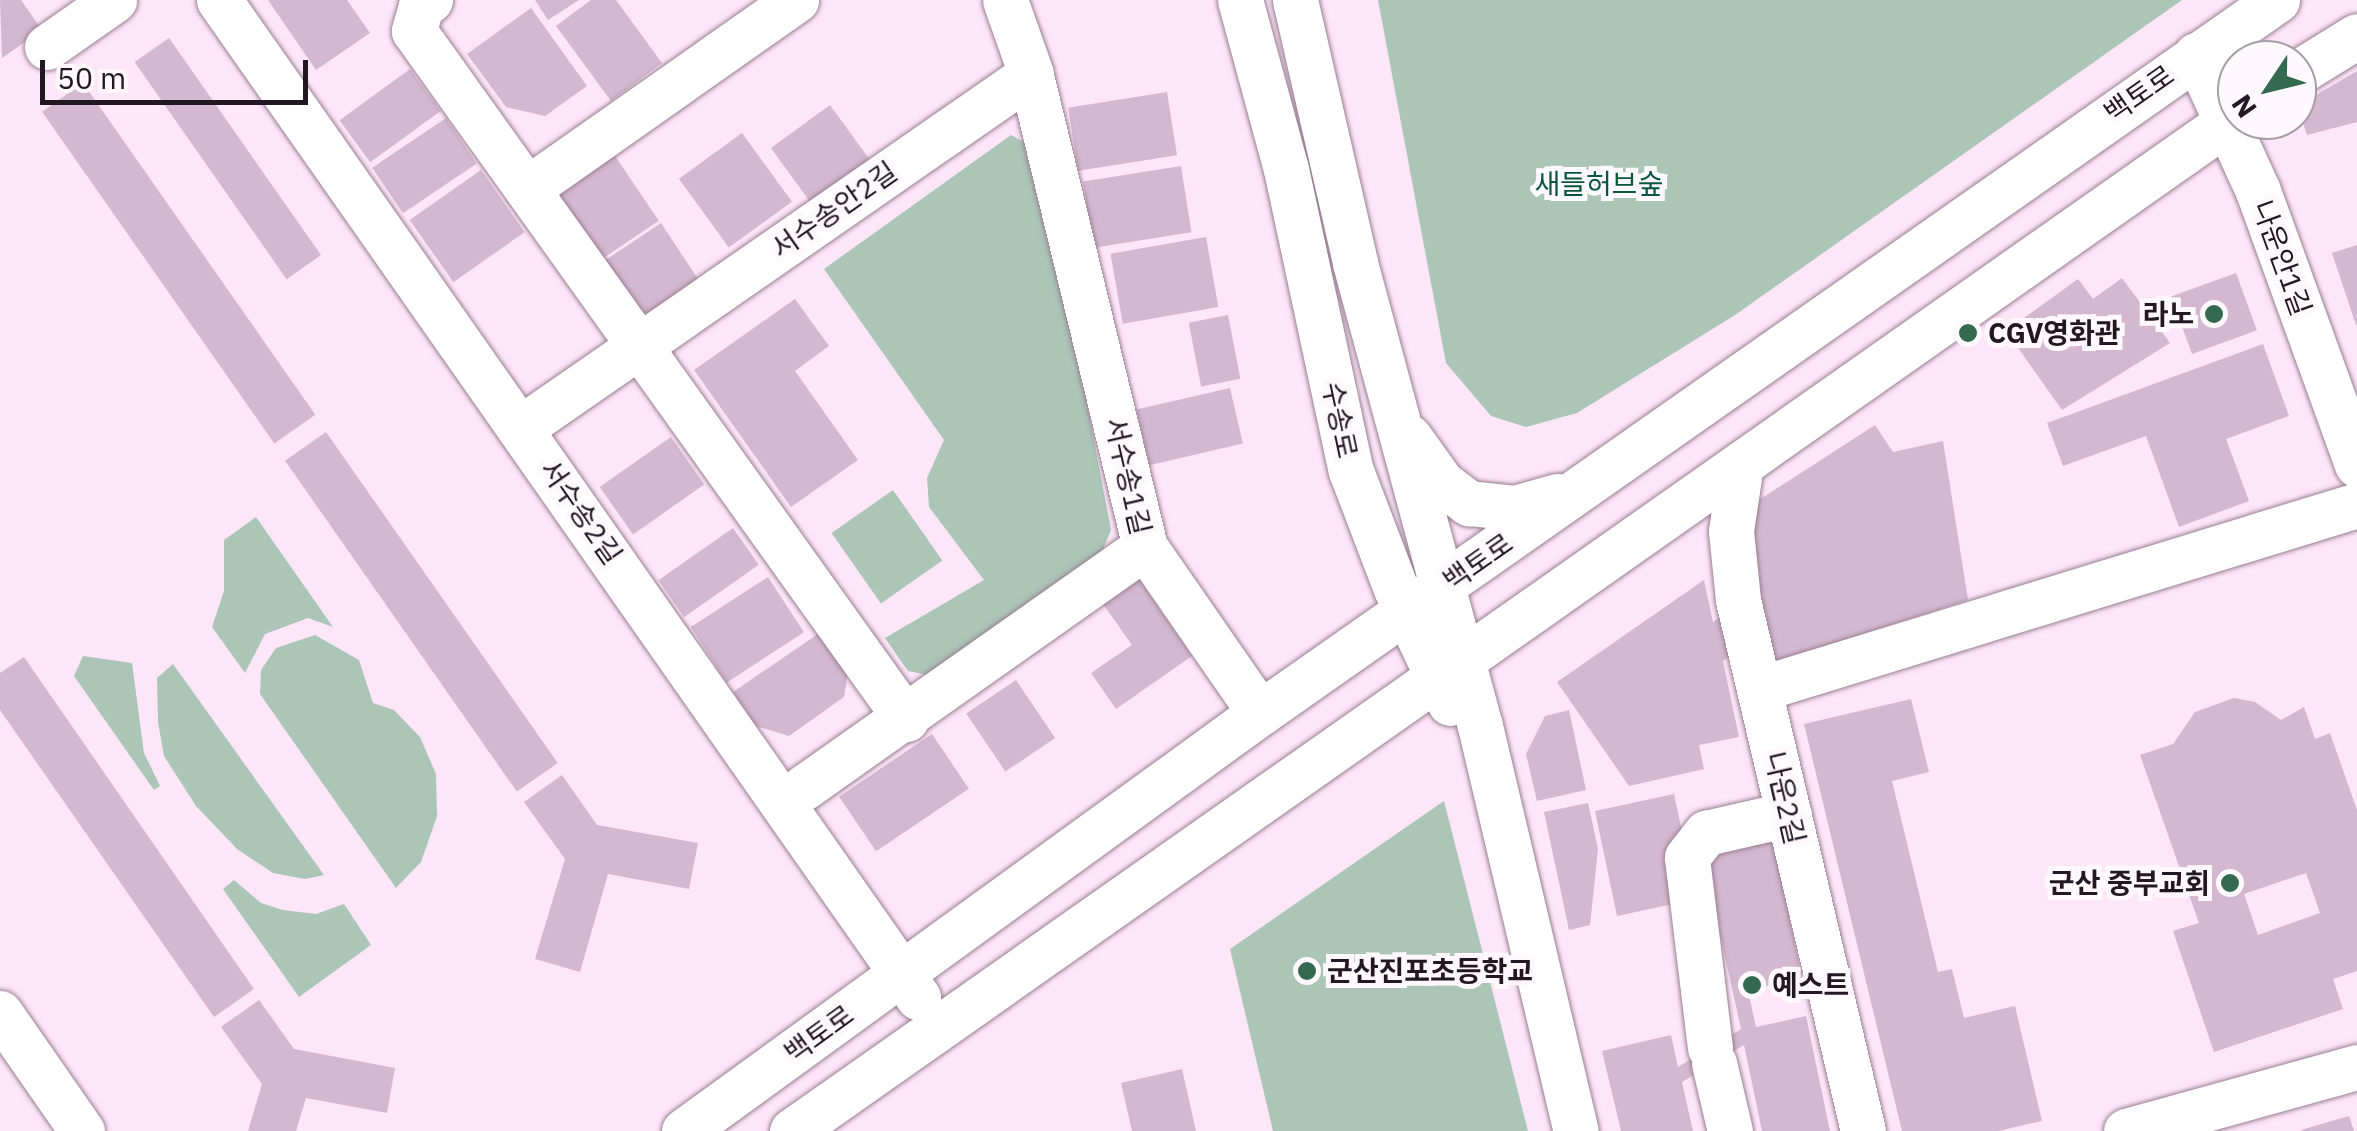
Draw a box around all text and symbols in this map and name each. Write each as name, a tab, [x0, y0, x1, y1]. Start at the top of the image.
scale bar	[45, 40, 312, 102]
north arrow	[2217, 40, 2317, 140]
text: 50 m	[57, 58, 126, 97]
street label: 백토로	[2098, 58, 2180, 130]
text: N	[2223, 87, 2265, 125]
street label: 서수송안2길	[765, 154, 903, 266]
park label: 새들허브숲	[1535, 167, 1663, 201]
street label: 나운안1길	[2246, 196, 2318, 320]
place label: 라노	[2142, 297, 2194, 331]
marker: 라노	[2203, 303, 2225, 325]
place label: CGV영화관	[1988, 316, 2121, 350]
marker: CGV영화관	[1957, 322, 1979, 344]
street label: 수송로	[1316, 379, 1364, 461]
street label: 서수송1길	[1098, 414, 1158, 538]
street label: 서수송2길	[533, 453, 629, 571]
street label: 백토로	[1437, 526, 1519, 598]
street label: 나운2길	[1758, 748, 1812, 848]
place label: 군산 중부교회	[2049, 866, 2210, 900]
marker: 군산 중부교회	[2219, 872, 2241, 894]
place label: 군산진포초등학교	[1327, 954, 1533, 988]
marker: 군산진포초등학교	[1296, 960, 1318, 982]
place label: 예스트	[1772, 968, 1849, 1002]
marker: 예스트	[1741, 974, 1763, 996]
street label: 백토로	[778, 998, 860, 1070]

